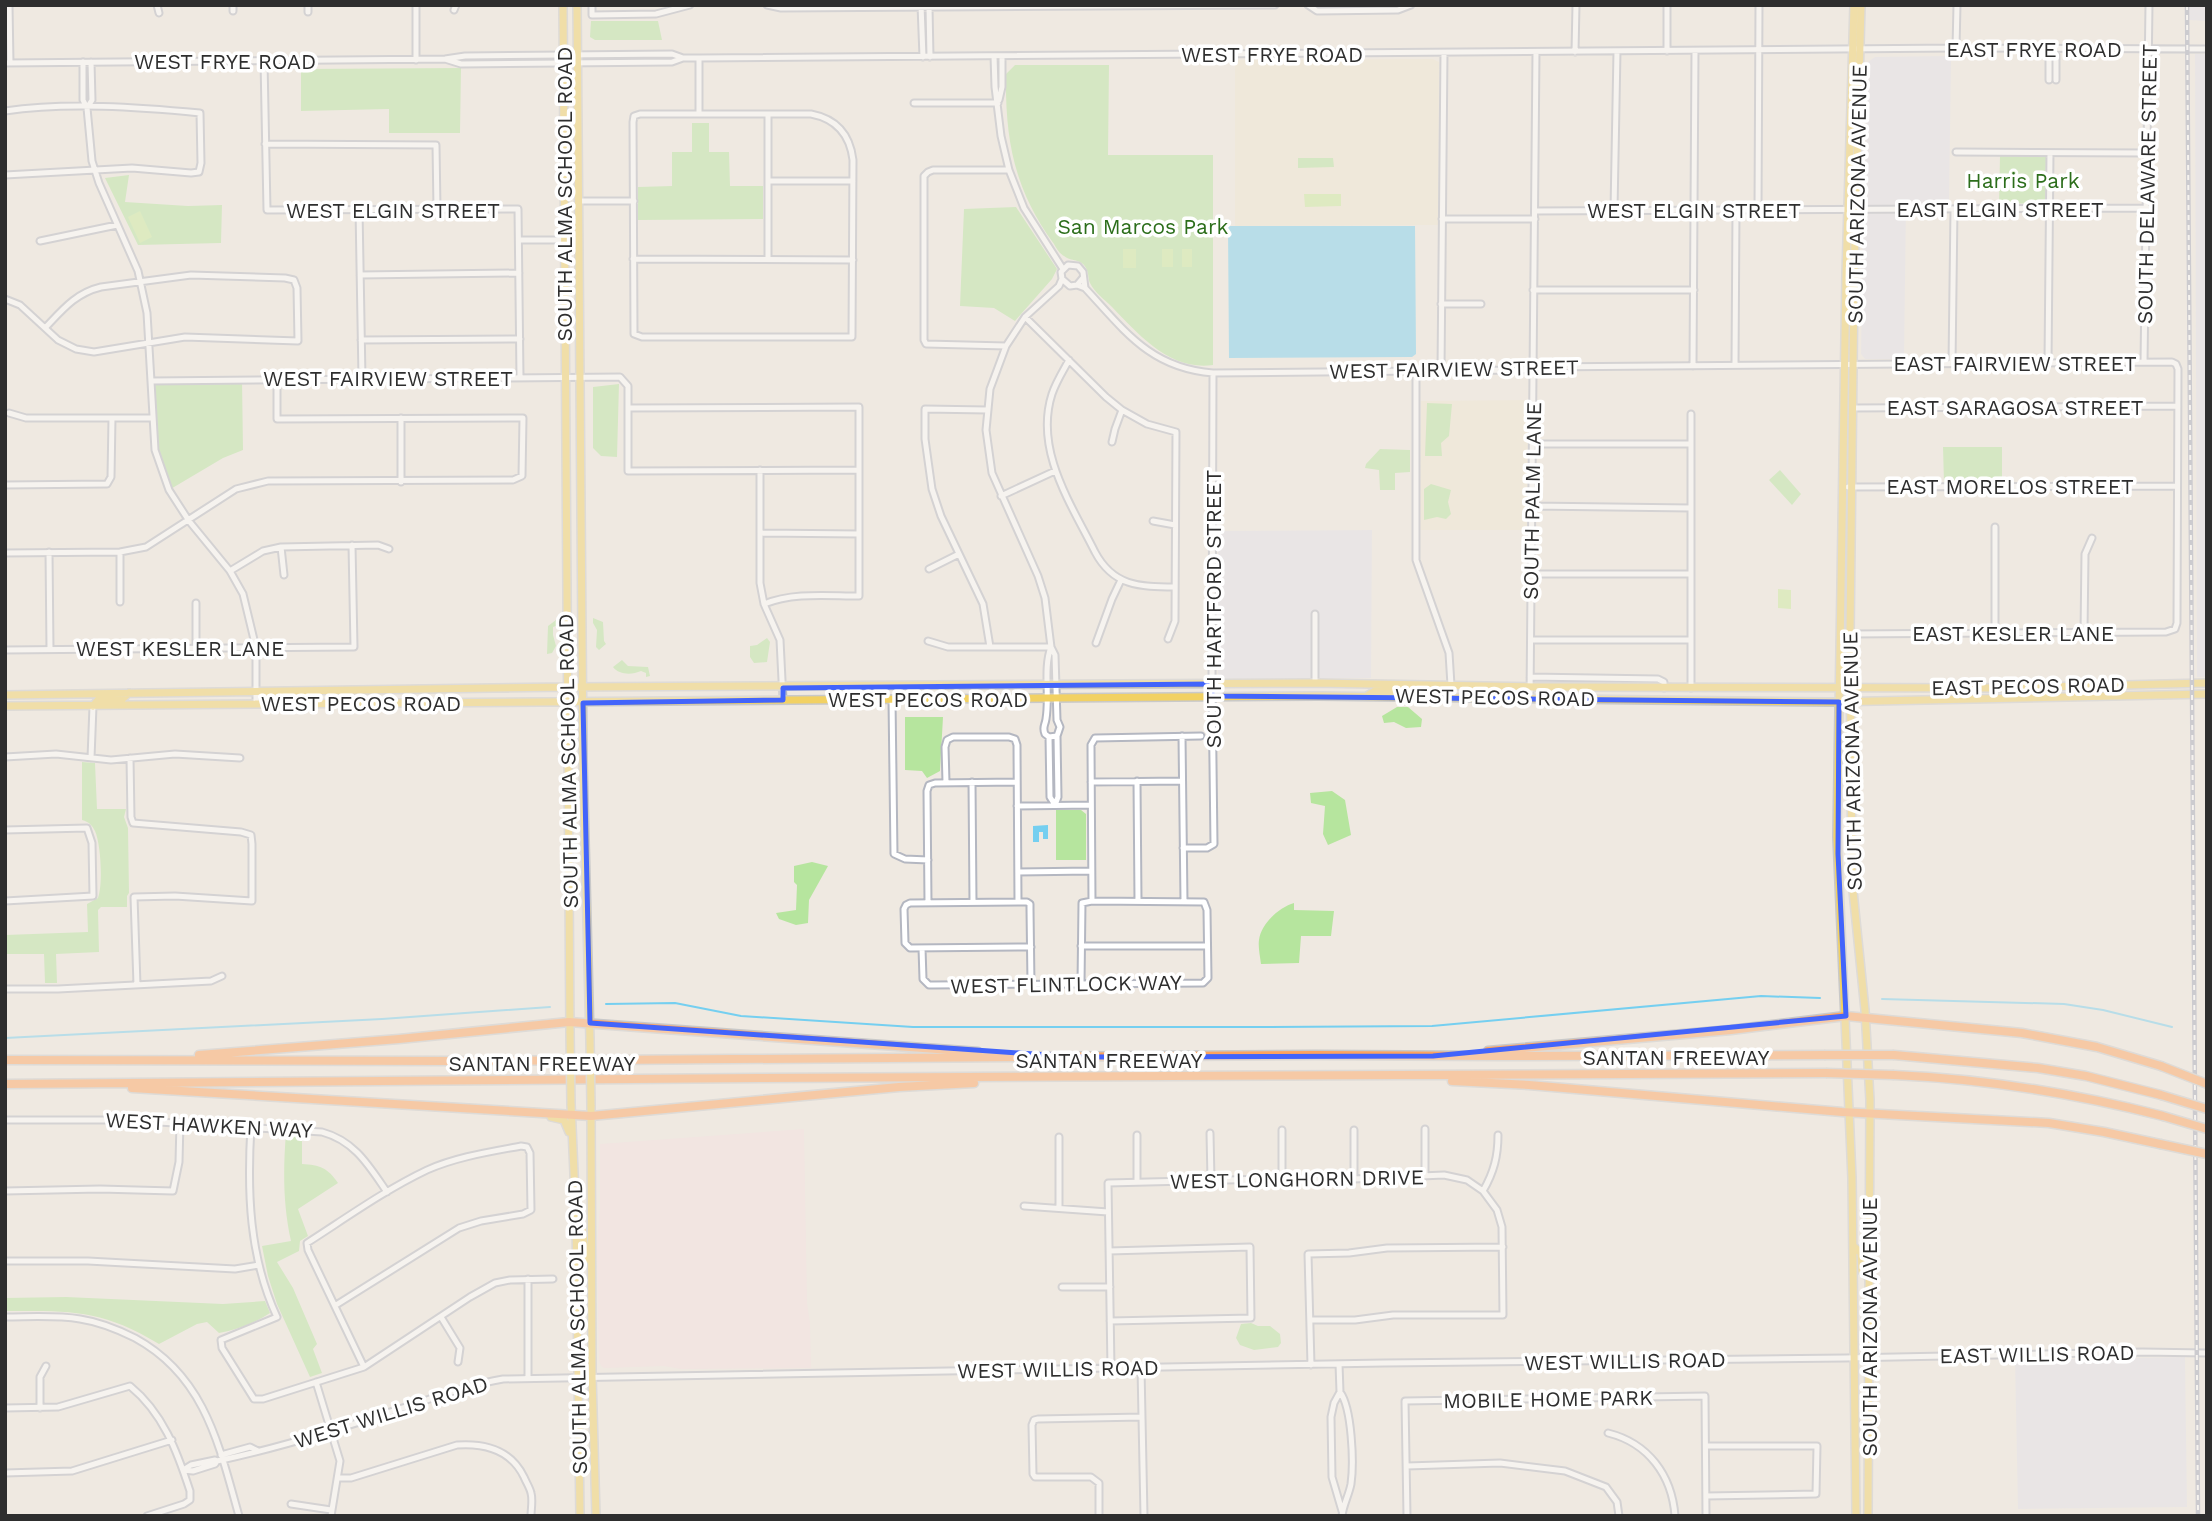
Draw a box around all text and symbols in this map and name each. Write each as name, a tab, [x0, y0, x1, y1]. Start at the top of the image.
street label: EAST FRYE ROAD	[1946, 37, 2122, 62]
street label: WEST FRYE ROAD	[1181, 42, 1363, 67]
street label: SOUTH DELAWARE STREET	[2132, 43, 2162, 324]
street label: SOUTH ALMA SCHOOL ROAD	[552, 47, 577, 341]
street label: WEST FRYE ROAD	[134, 49, 316, 74]
street label: SOUTH ARIZONA AVENUE	[1842, 64, 1872, 324]
park label: Harris Park	[1966, 168, 2080, 193]
street label: EAST ELGIN STREET	[1896, 197, 2104, 222]
street label: WEST ELGIN STREET	[286, 198, 500, 223]
street label: WEST ELGIN STREET	[1587, 198, 1801, 223]
park label: San Marcos Park	[1058, 214, 1229, 239]
street label: EAST FAIRVIEW STREET	[1893, 351, 2137, 376]
street label: WEST FAIRVIEW STREET	[1329, 354, 1579, 384]
street label: WEST FAIRVIEW STREET	[263, 366, 513, 391]
street label: EAST SARAGOSA STREET	[1886, 395, 2144, 420]
street label: SOUTH PALM LANE	[1518, 402, 1546, 600]
street label: SOUTH HARTFORD STREET	[1201, 470, 1226, 748]
street label: EAST MORELOS STREET	[1886, 474, 2134, 499]
street label: SOUTH ALMA SCHOOL ROAD	[553, 613, 583, 909]
street label: EAST KESLER LANE	[1912, 621, 2114, 646]
street label: SOUTH ARIZONA AVENUE	[1837, 631, 1867, 891]
street label: WEST KESLER LANE	[76, 636, 284, 661]
street label: EAST PECOS ROAD	[1931, 672, 2125, 700]
street label: WEST PECOS ROAD	[1395, 683, 1595, 711]
street label: WEST PECOS ROAD	[828, 687, 1028, 712]
street label: WEST PECOS ROAD	[261, 691, 461, 716]
street label: WEST FLINTLOCK WAY	[950, 969, 1182, 999]
street label: SANTAN FREEWAY	[1582, 1045, 1770, 1070]
street label: SANTAN FREEWAY	[1015, 1048, 1203, 1073]
street label: SANTAN FREEWAY	[448, 1051, 636, 1076]
street label: WEST HAWKEN WAY	[105, 1107, 313, 1143]
street label: WEST LONGHORN DRIVE	[1170, 1164, 1424, 1194]
street label: SOUTH ALMA SCHOOL ROAD	[562, 1179, 592, 1475]
street label: SOUTH ARIZONA AVENUE	[1857, 1197, 1882, 1457]
street label: EAST WILLIS ROAD	[1939, 1340, 2135, 1368]
street label: WEST WILLIS ROAD	[1524, 1347, 1726, 1375]
street label: WEST WILLIS ROAD	[957, 1355, 1159, 1383]
street label: WEST WILLIS ROAD	[291, 1371, 491, 1453]
street label: MOBILE HOME PARK	[1443, 1385, 1653, 1413]

